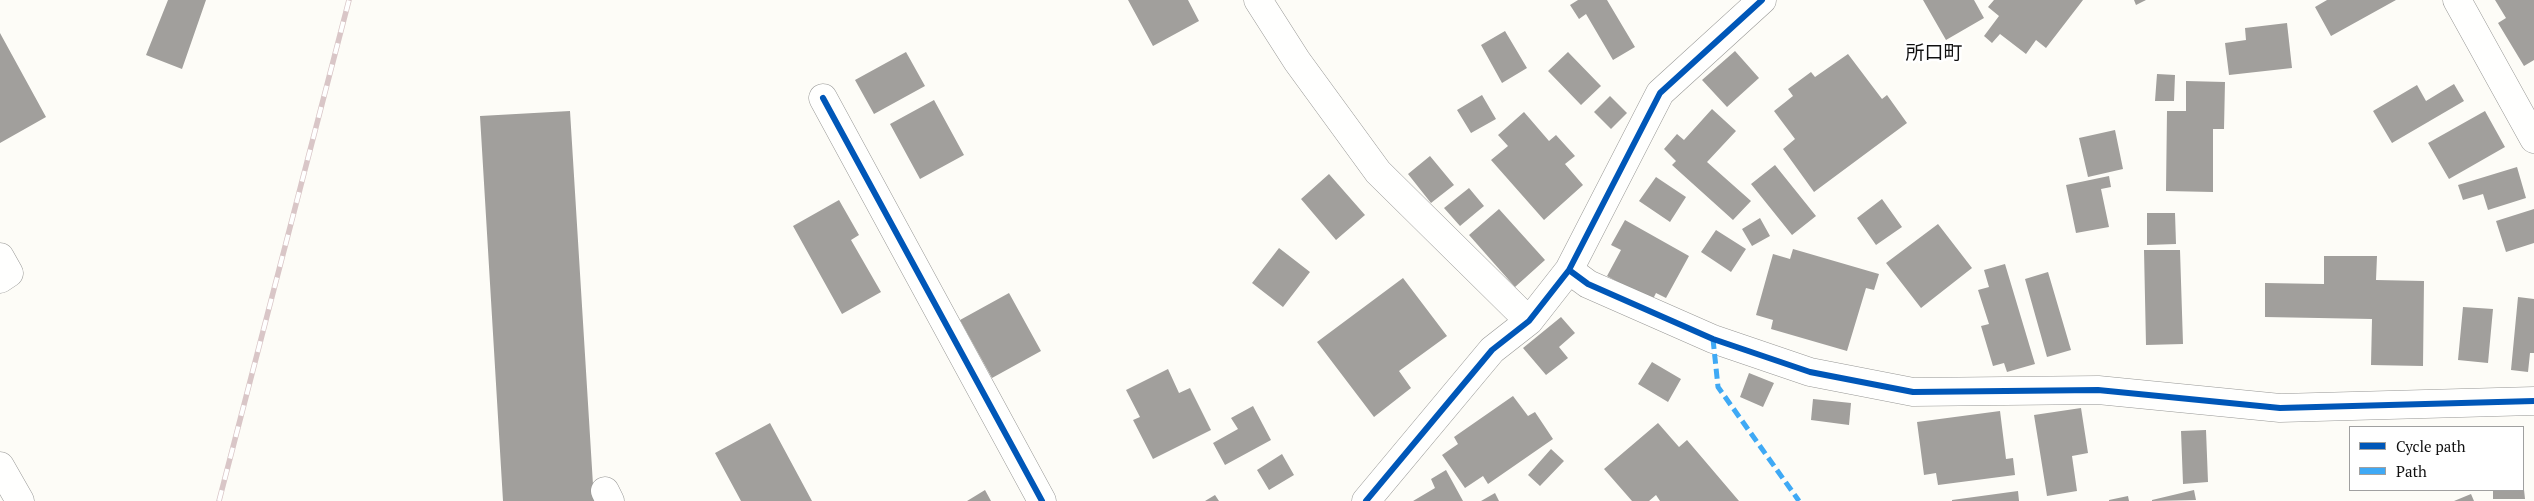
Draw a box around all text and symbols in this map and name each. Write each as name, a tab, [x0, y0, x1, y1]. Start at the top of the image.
district label: 所口町	[1906, 43, 1962, 65]
legend	[2349, 426, 2524, 491]
text: Cycle path	[2396, 436, 2466, 456]
text: Path	[2396, 461, 2427, 481]

